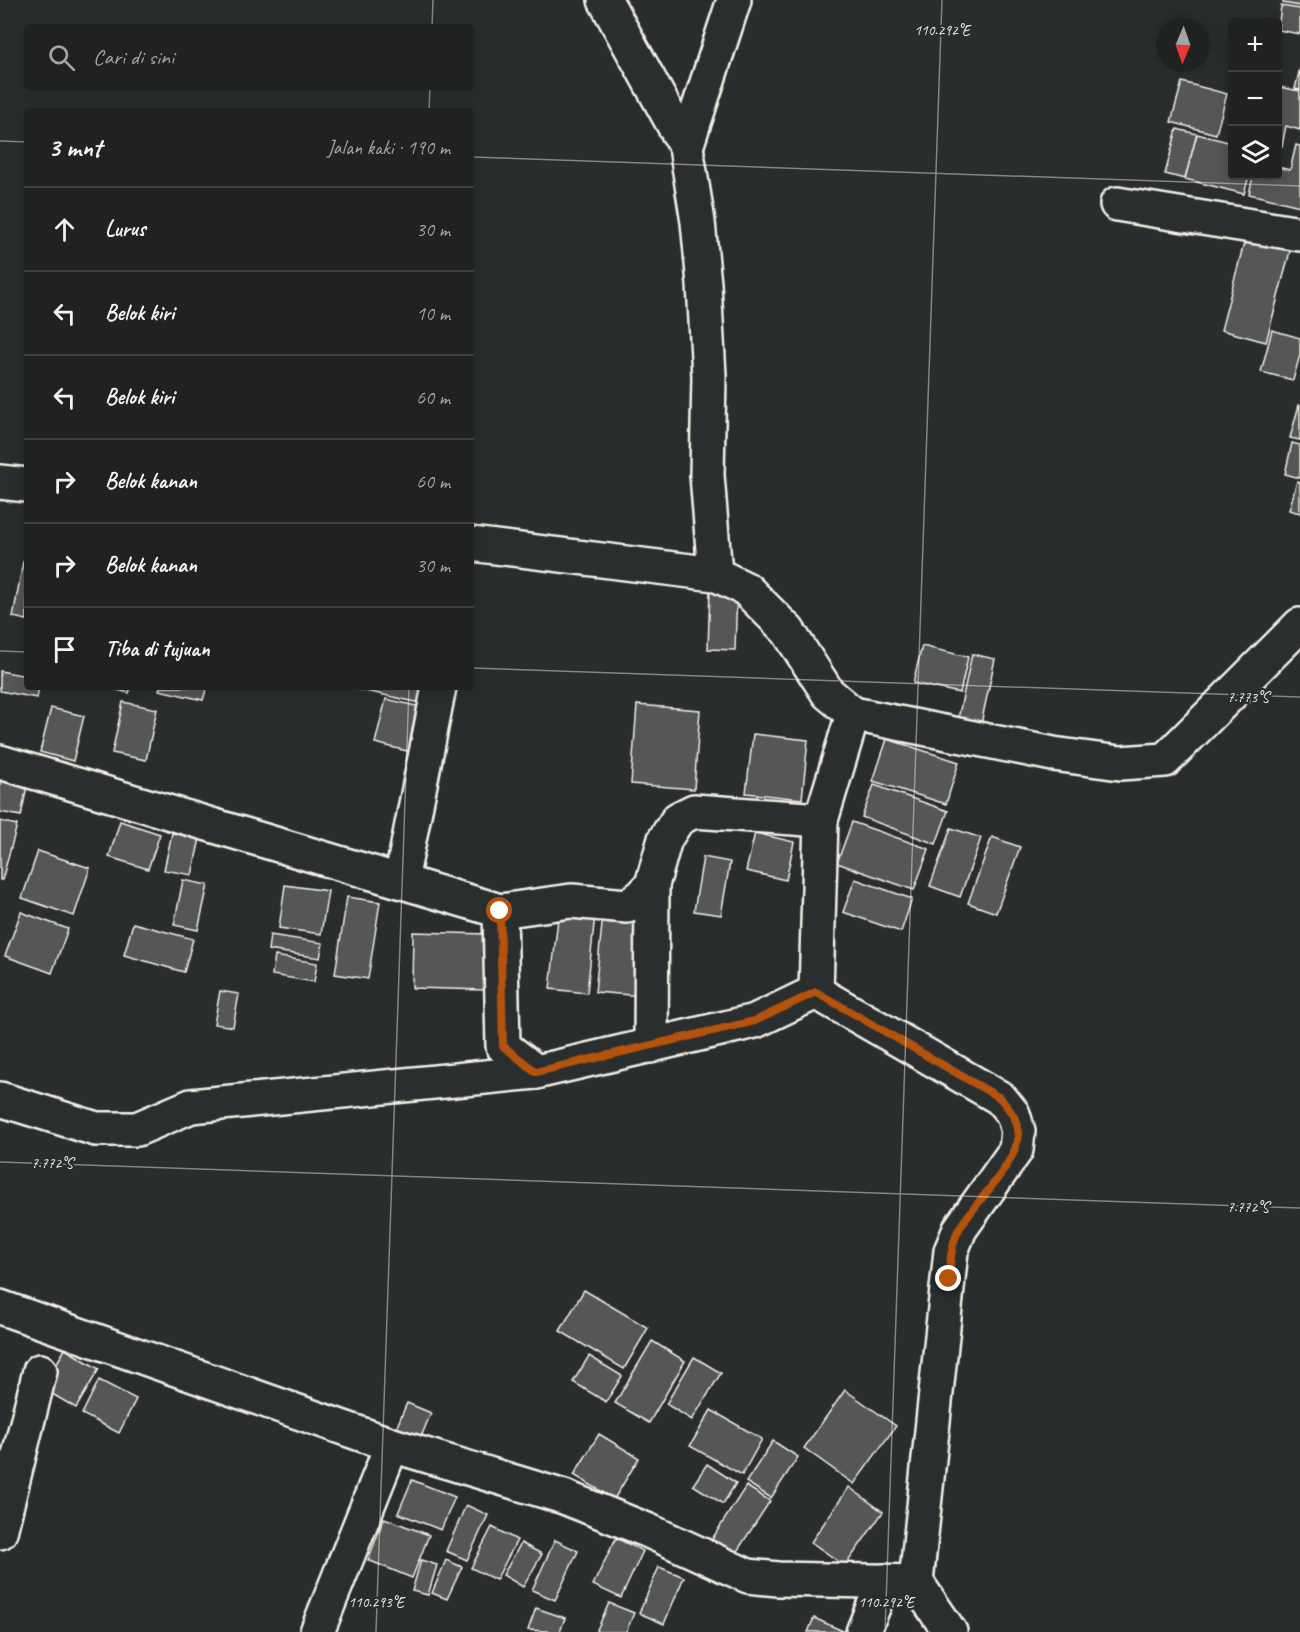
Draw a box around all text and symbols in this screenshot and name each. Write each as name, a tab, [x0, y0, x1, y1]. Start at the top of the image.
north arrow	[1156, 18, 1210, 72]
map controls	[1228, 18, 1282, 180]
button: +	[1228, 18, 1282, 72]
text: 110.292°E	[914, 21, 972, 40]
search box	[24, 24, 474, 90]
icon: search	[45, 41, 78, 74]
text: Cari di sini	[93, 43, 174, 71]
button: −	[1228, 72, 1282, 126]
button: layers	[1228, 126, 1282, 180]
text: 3 mnt	[48, 131, 101, 164]
text: Jalan kaki · 190 m	[327, 135, 450, 160]
icon: ahead	[48, 213, 81, 246]
text: Lurus	[105, 215, 145, 243]
text: 30 m	[416, 217, 450, 242]
icon: left	[48, 297, 81, 330]
text: Belok kiri	[105, 299, 174, 327]
text: 10 m	[416, 301, 450, 326]
icon: left	[48, 381, 81, 414]
text: Belok kiri	[105, 383, 174, 411]
text: 60 m	[416, 385, 450, 410]
icon: right	[48, 465, 81, 498]
text: Belok kanan	[105, 467, 197, 495]
text: 60 m	[416, 469, 450, 494]
icon: right	[48, 549, 81, 582]
text: Belok kanan	[105, 551, 197, 579]
text: 30 m	[416, 553, 450, 578]
icon: arrive	[48, 633, 81, 666]
text: Tiba di tujuan	[105, 635, 210, 663]
text: 7.773°S	[1227, 688, 1271, 707]
route start	[486, 897, 512, 923]
text: 7.772°S	[31, 1154, 75, 1173]
text: 7.772°S	[1227, 1198, 1271, 1217]
route end	[935, 1265, 961, 1291]
text: 110.293°E	[348, 1593, 406, 1612]
text: 110.292°E	[858, 1593, 916, 1612]

